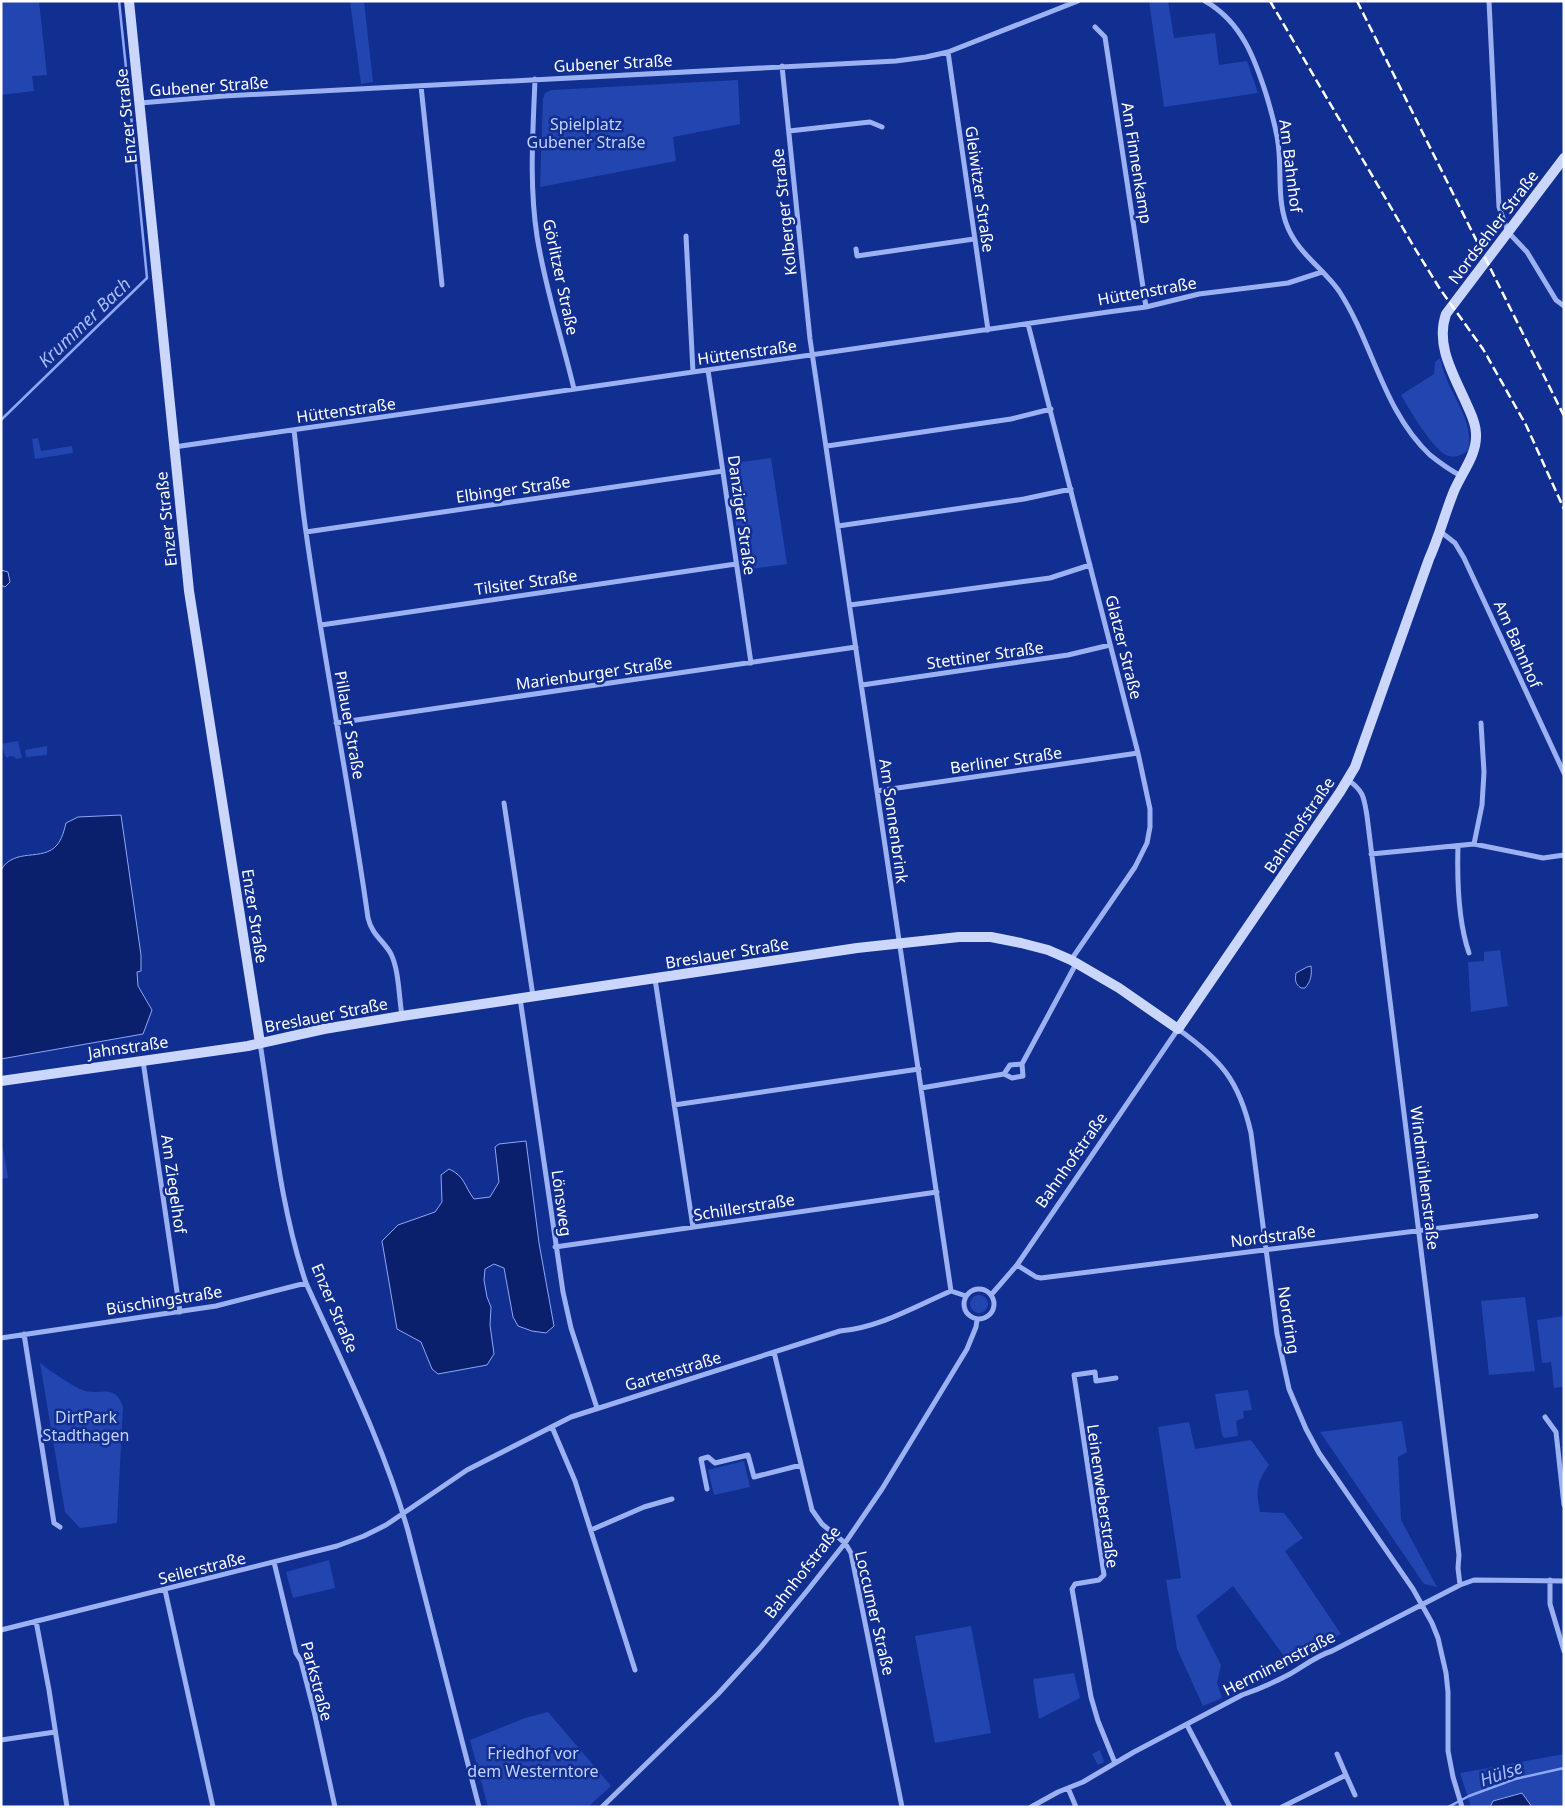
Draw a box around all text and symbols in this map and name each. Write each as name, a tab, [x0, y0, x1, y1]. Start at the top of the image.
street label: Gubener Straße	[553, 49, 673, 77]
street label: Enzer Straße	[110, 68, 142, 164]
street label: Gubener Straße	[149, 71, 269, 101]
street label: Am Finnenkamp	[1117, 101, 1157, 225]
park label: Spielplatz Gubener Straße	[526, 113, 646, 153]
street label: Am Bahnhof	[1274, 118, 1308, 215]
street label: Gleiwitzer Straße	[960, 124, 1000, 254]
street label: Kolberger Straße	[766, 147, 802, 277]
street label: Nordsehler Straße	[1443, 166, 1543, 288]
street label: Görlitzer Straße	[538, 217, 584, 337]
street label: Hüttenstraße	[1096, 271, 1198, 311]
water label: Krummer Bach	[33, 272, 135, 372]
street label: Hüttenstraße	[696, 334, 798, 370]
street label: Hüttenstraße	[295, 392, 397, 428]
street label: Danziger Straße	[723, 454, 761, 576]
street label: Elbinger Straße	[454, 470, 572, 508]
street label: Enzer Straße	[150, 471, 182, 567]
street label: Tilsiter Straße	[473, 564, 579, 600]
street label: Glatzer Straße	[1100, 593, 1148, 701]
street label: Am Bahnhof	[1489, 597, 1548, 693]
street label: Stettiner Straße	[925, 636, 1045, 674]
street label: Marienburger Straße	[514, 651, 674, 695]
street label: Pillauer Straße	[330, 669, 370, 781]
street label: Berliner Straße	[949, 741, 1063, 779]
street label: Am Sonnenbrink	[874, 757, 914, 885]
street label: Bahnhofstraße	[1259, 772, 1339, 878]
street label: Enzer Straße	[237, 867, 273, 965]
street label: Breslauer Straße	[663, 932, 791, 974]
street label: Breslauer Straße	[262, 992, 390, 1038]
street label: Jahnstraße	[84, 1030, 170, 1064]
street label: Windmühlenstraße	[1405, 1105, 1445, 1251]
street label: Bahnhofstraße	[1030, 1108, 1112, 1212]
street label: Am Ziegelhof	[156, 1133, 192, 1236]
street label: Lönsweg	[546, 1168, 578, 1238]
street label: Schillerstraße	[692, 1188, 796, 1226]
street label: Nordstraße	[1229, 1220, 1317, 1252]
street label: Enzer Straße	[306, 1260, 364, 1356]
street label: Büschingstraße	[104, 1280, 224, 1320]
street label: Nordring	[1273, 1284, 1305, 1356]
street label: Gartenstraße	[622, 1346, 724, 1396]
park label: DirtPark Stadthagen	[43, 1406, 129, 1446]
street label: Leinenweberstraße	[1082, 1423, 1124, 1569]
street label: Bahnhofstraße	[759, 1521, 845, 1623]
street label: Seilerstraße	[156, 1546, 248, 1590]
street label: Loccumer Straße	[850, 1549, 900, 1677]
street label: Herminenstraße	[1219, 1625, 1339, 1701]
street label: Parkstraße	[296, 1639, 338, 1723]
park label: Friedhof vor dem Westerntore	[467, 1742, 599, 1782]
water label: Hülse	[1476, 1754, 1526, 1792]

